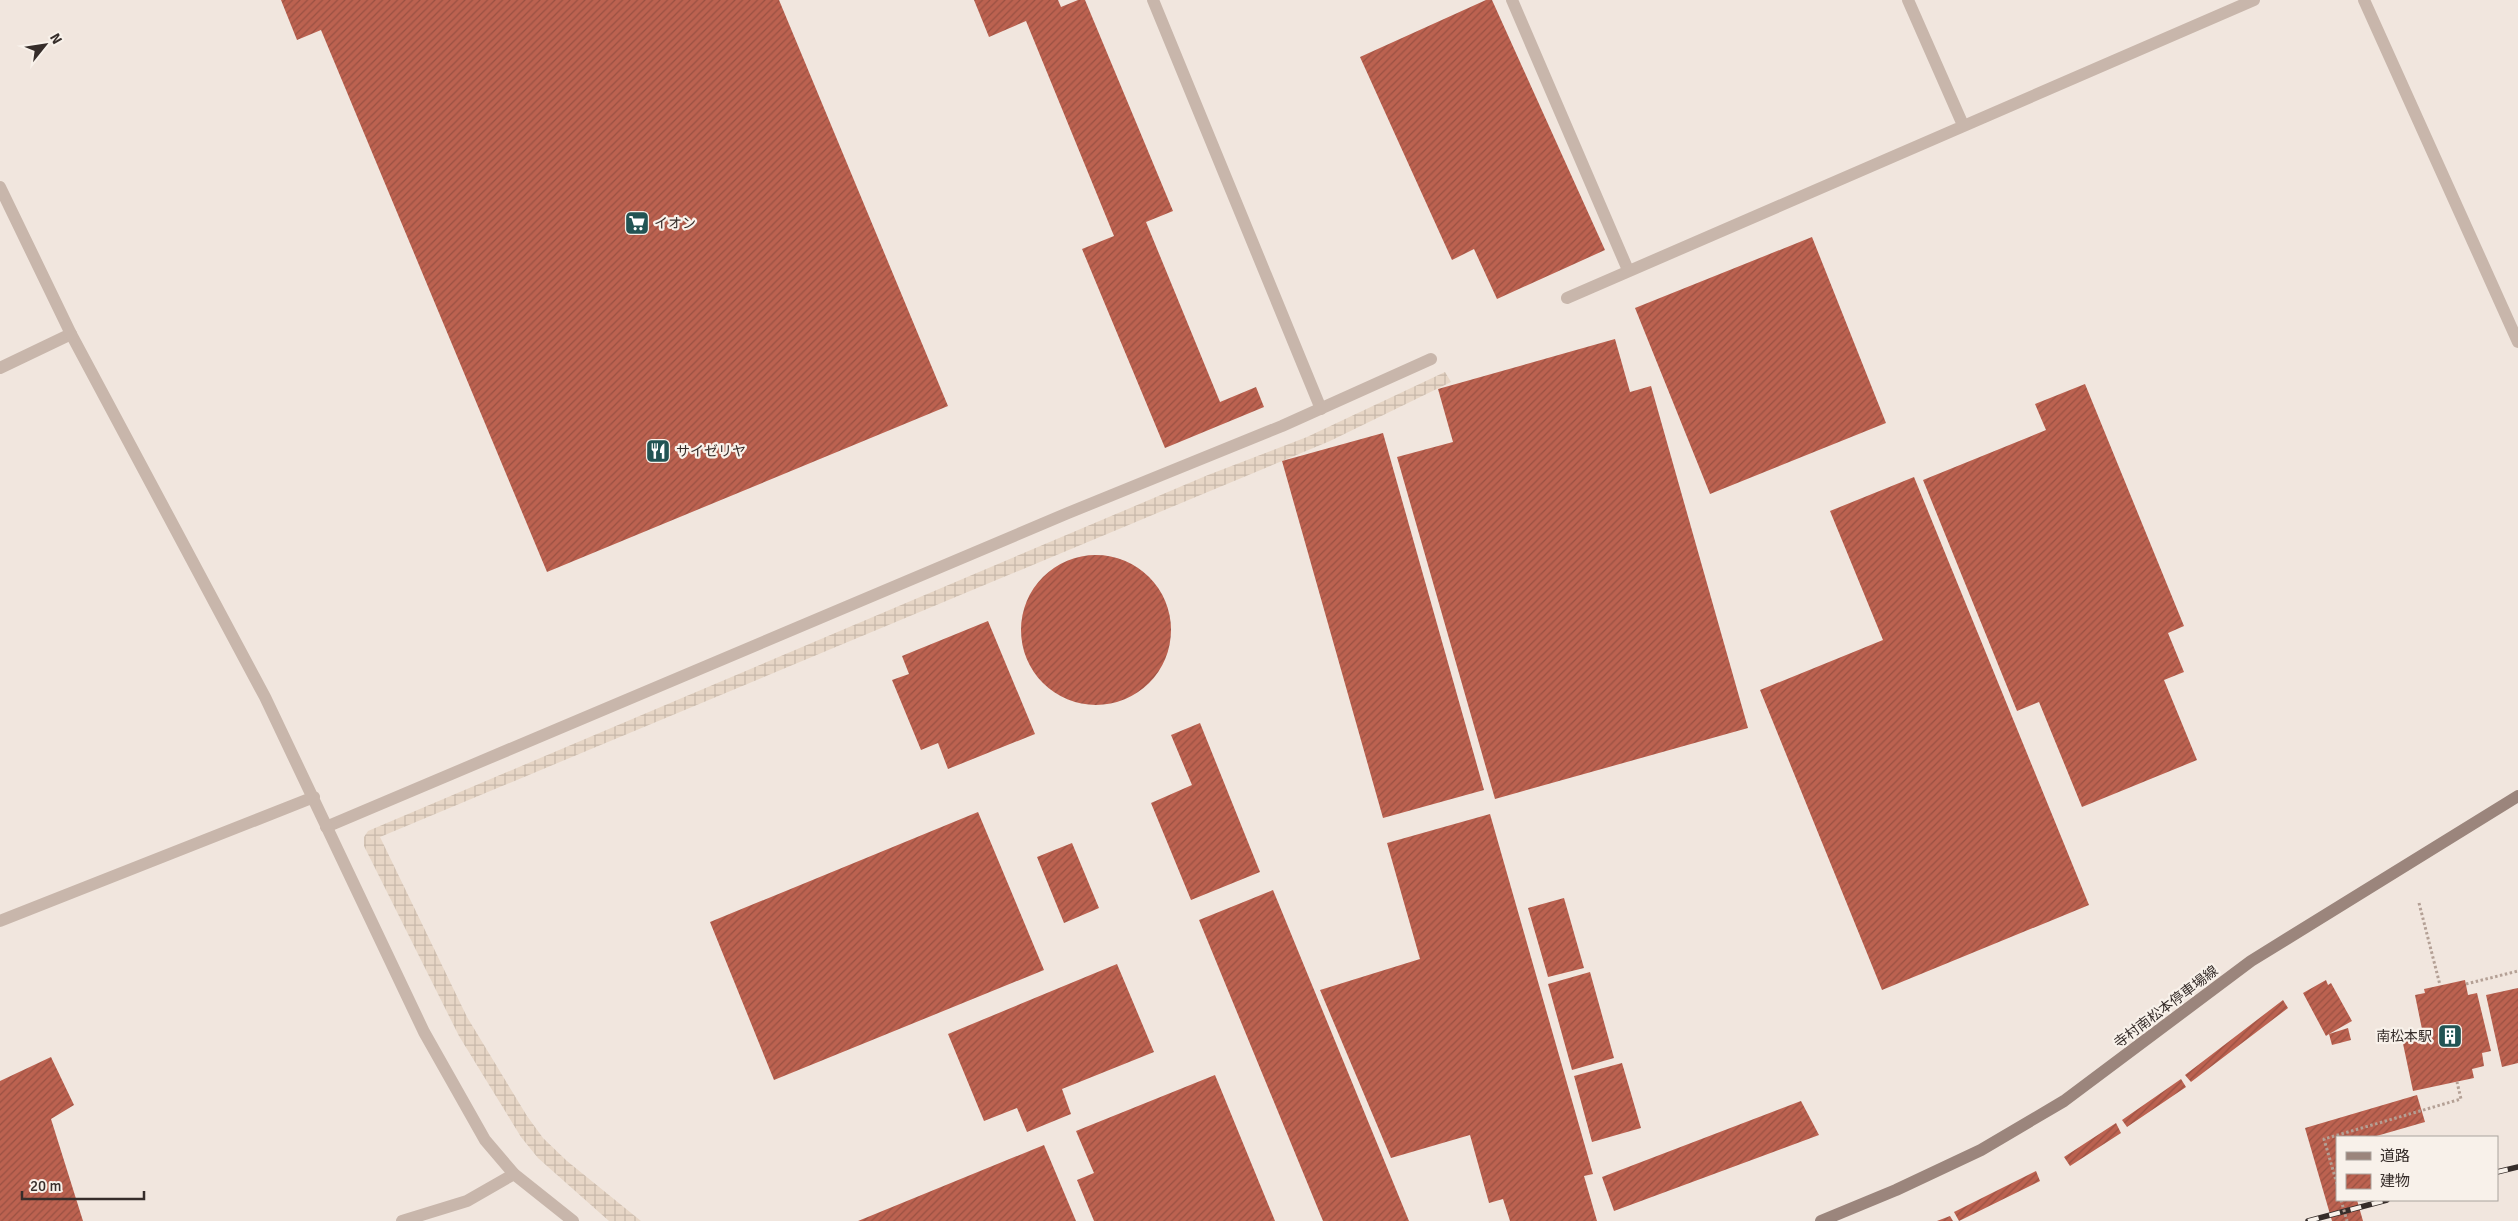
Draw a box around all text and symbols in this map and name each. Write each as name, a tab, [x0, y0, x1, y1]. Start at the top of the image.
north arrow	[20, 20, 70, 70]
text: N	[46, 30, 66, 47]
supermarket icon: イオン	[624, 210, 650, 236]
place label: イオン	[654, 215, 696, 232]
restaurant icon: サイゼリヤ	[645, 438, 671, 464]
place label: サイゼリヤ	[676, 443, 746, 460]
street label: 寺村南松本停車場線	[2111, 962, 2221, 1052]
building icon: 南松本駅	[2437, 1023, 2463, 1049]
place label: 南松本駅	[2376, 1028, 2432, 1045]
legend	[2336, 1136, 2498, 1201]
text: 道路	[2380, 1147, 2410, 1165]
scale bar	[22, 1168, 145, 1200]
text: 建物	[2380, 1172, 2410, 1190]
text: 20 m	[30, 1177, 61, 1195]

